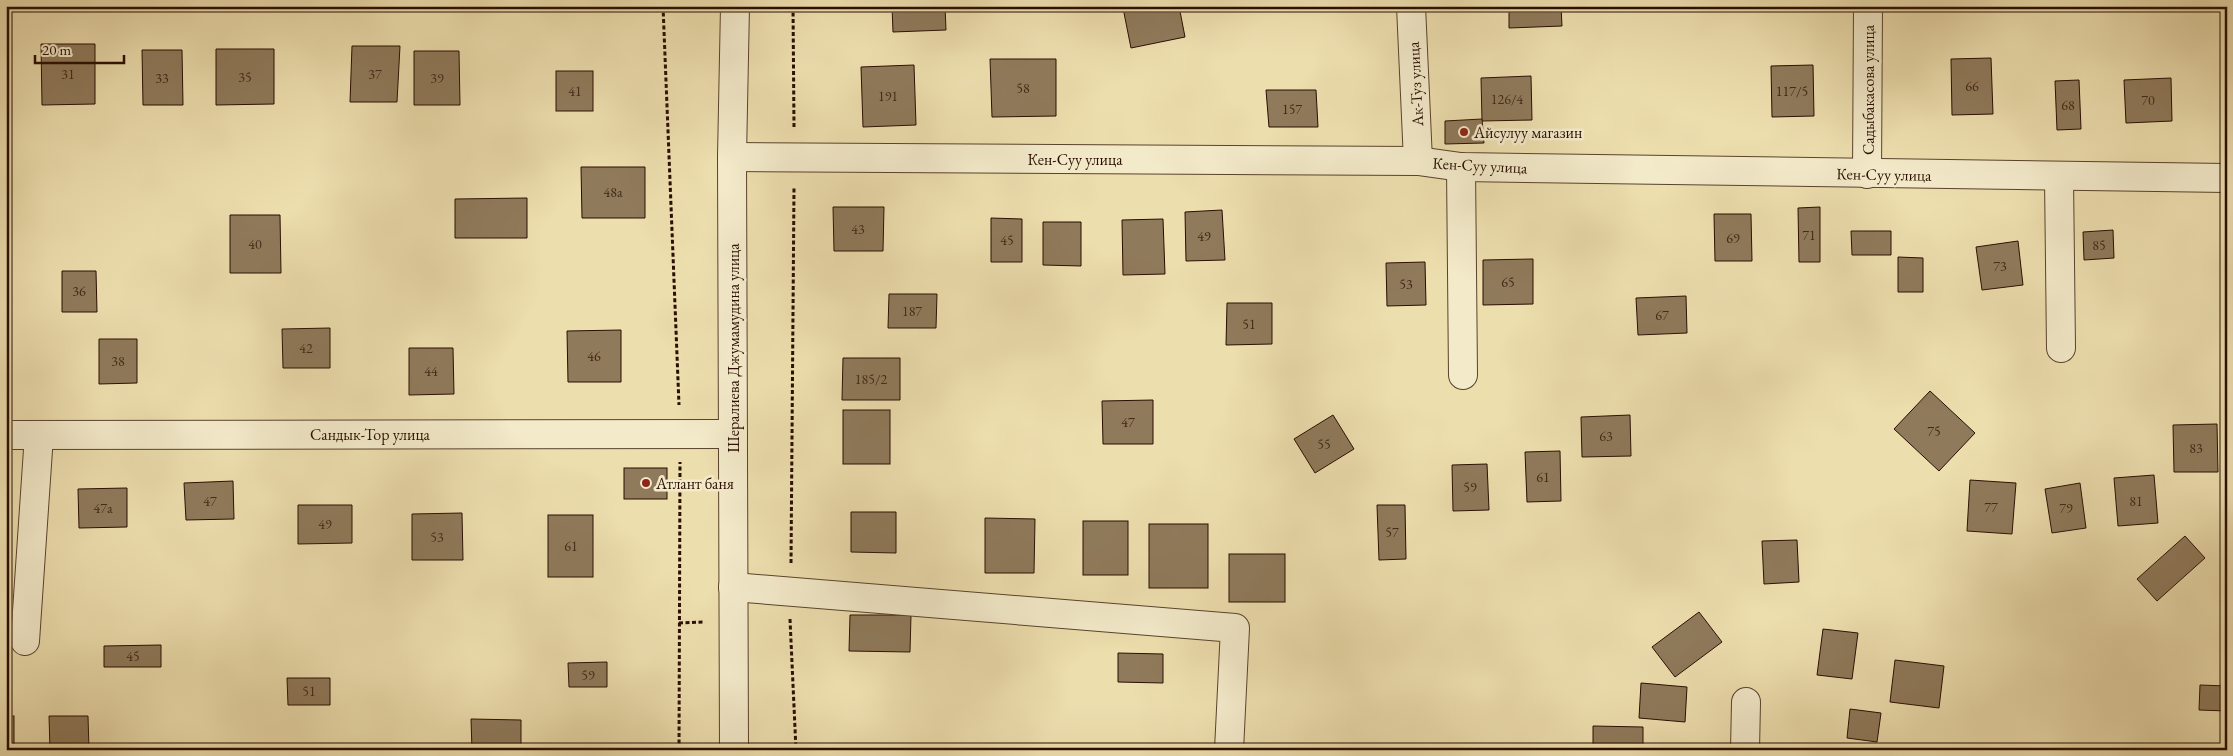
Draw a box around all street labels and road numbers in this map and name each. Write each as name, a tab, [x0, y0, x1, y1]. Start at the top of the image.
street label: Садыбакасова улица	[1858, 24, 1879, 155]
street label: Ак-Туз улица	[1403, 41, 1428, 128]
street label: Кен-Суу улица	[1027, 149, 1123, 170]
street label: Кен-Суу улица	[1432, 153, 1529, 179]
street label: Кен-Суу улица	[1836, 163, 1932, 186]
street label: Шералиева Джумамудина улица	[723, 243, 744, 453]
street label: Сандык-Тор улица	[310, 424, 431, 445]

